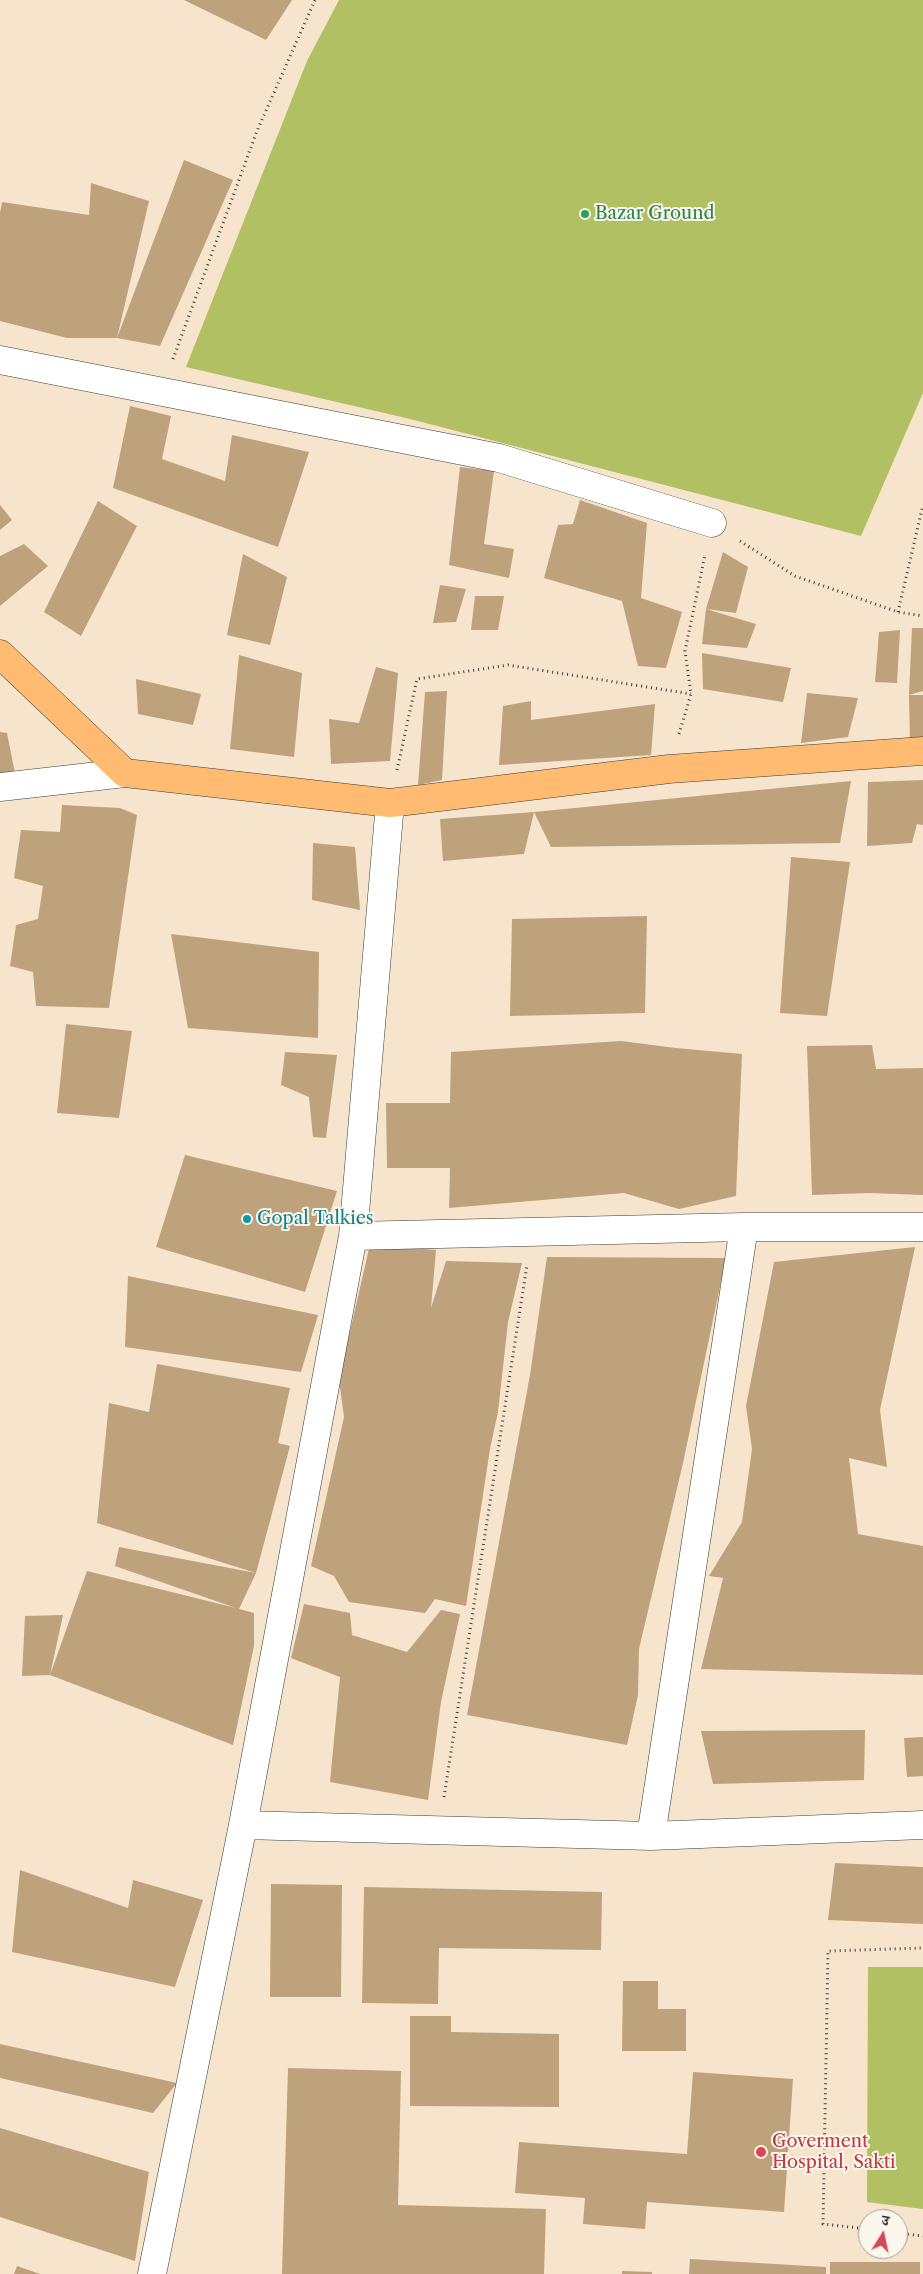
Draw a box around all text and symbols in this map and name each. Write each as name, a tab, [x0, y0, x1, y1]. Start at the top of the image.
place label: Bazar Ground	[595, 203, 714, 225]
marker: Bazar Ground	[579, 208, 591, 220]
place label: Gopal Talkies	[257, 1208, 374, 1230]
marker: Gopal Talkies	[241, 1213, 253, 1225]
place label: Goverment Hospital, Sakti	[772, 2131, 895, 2174]
marker: Goverment Hospital, Sakti	[754, 2145, 768, 2159]
north arrow	[858, 2209, 908, 2259]
text: उ	[880, 2211, 891, 2230]

